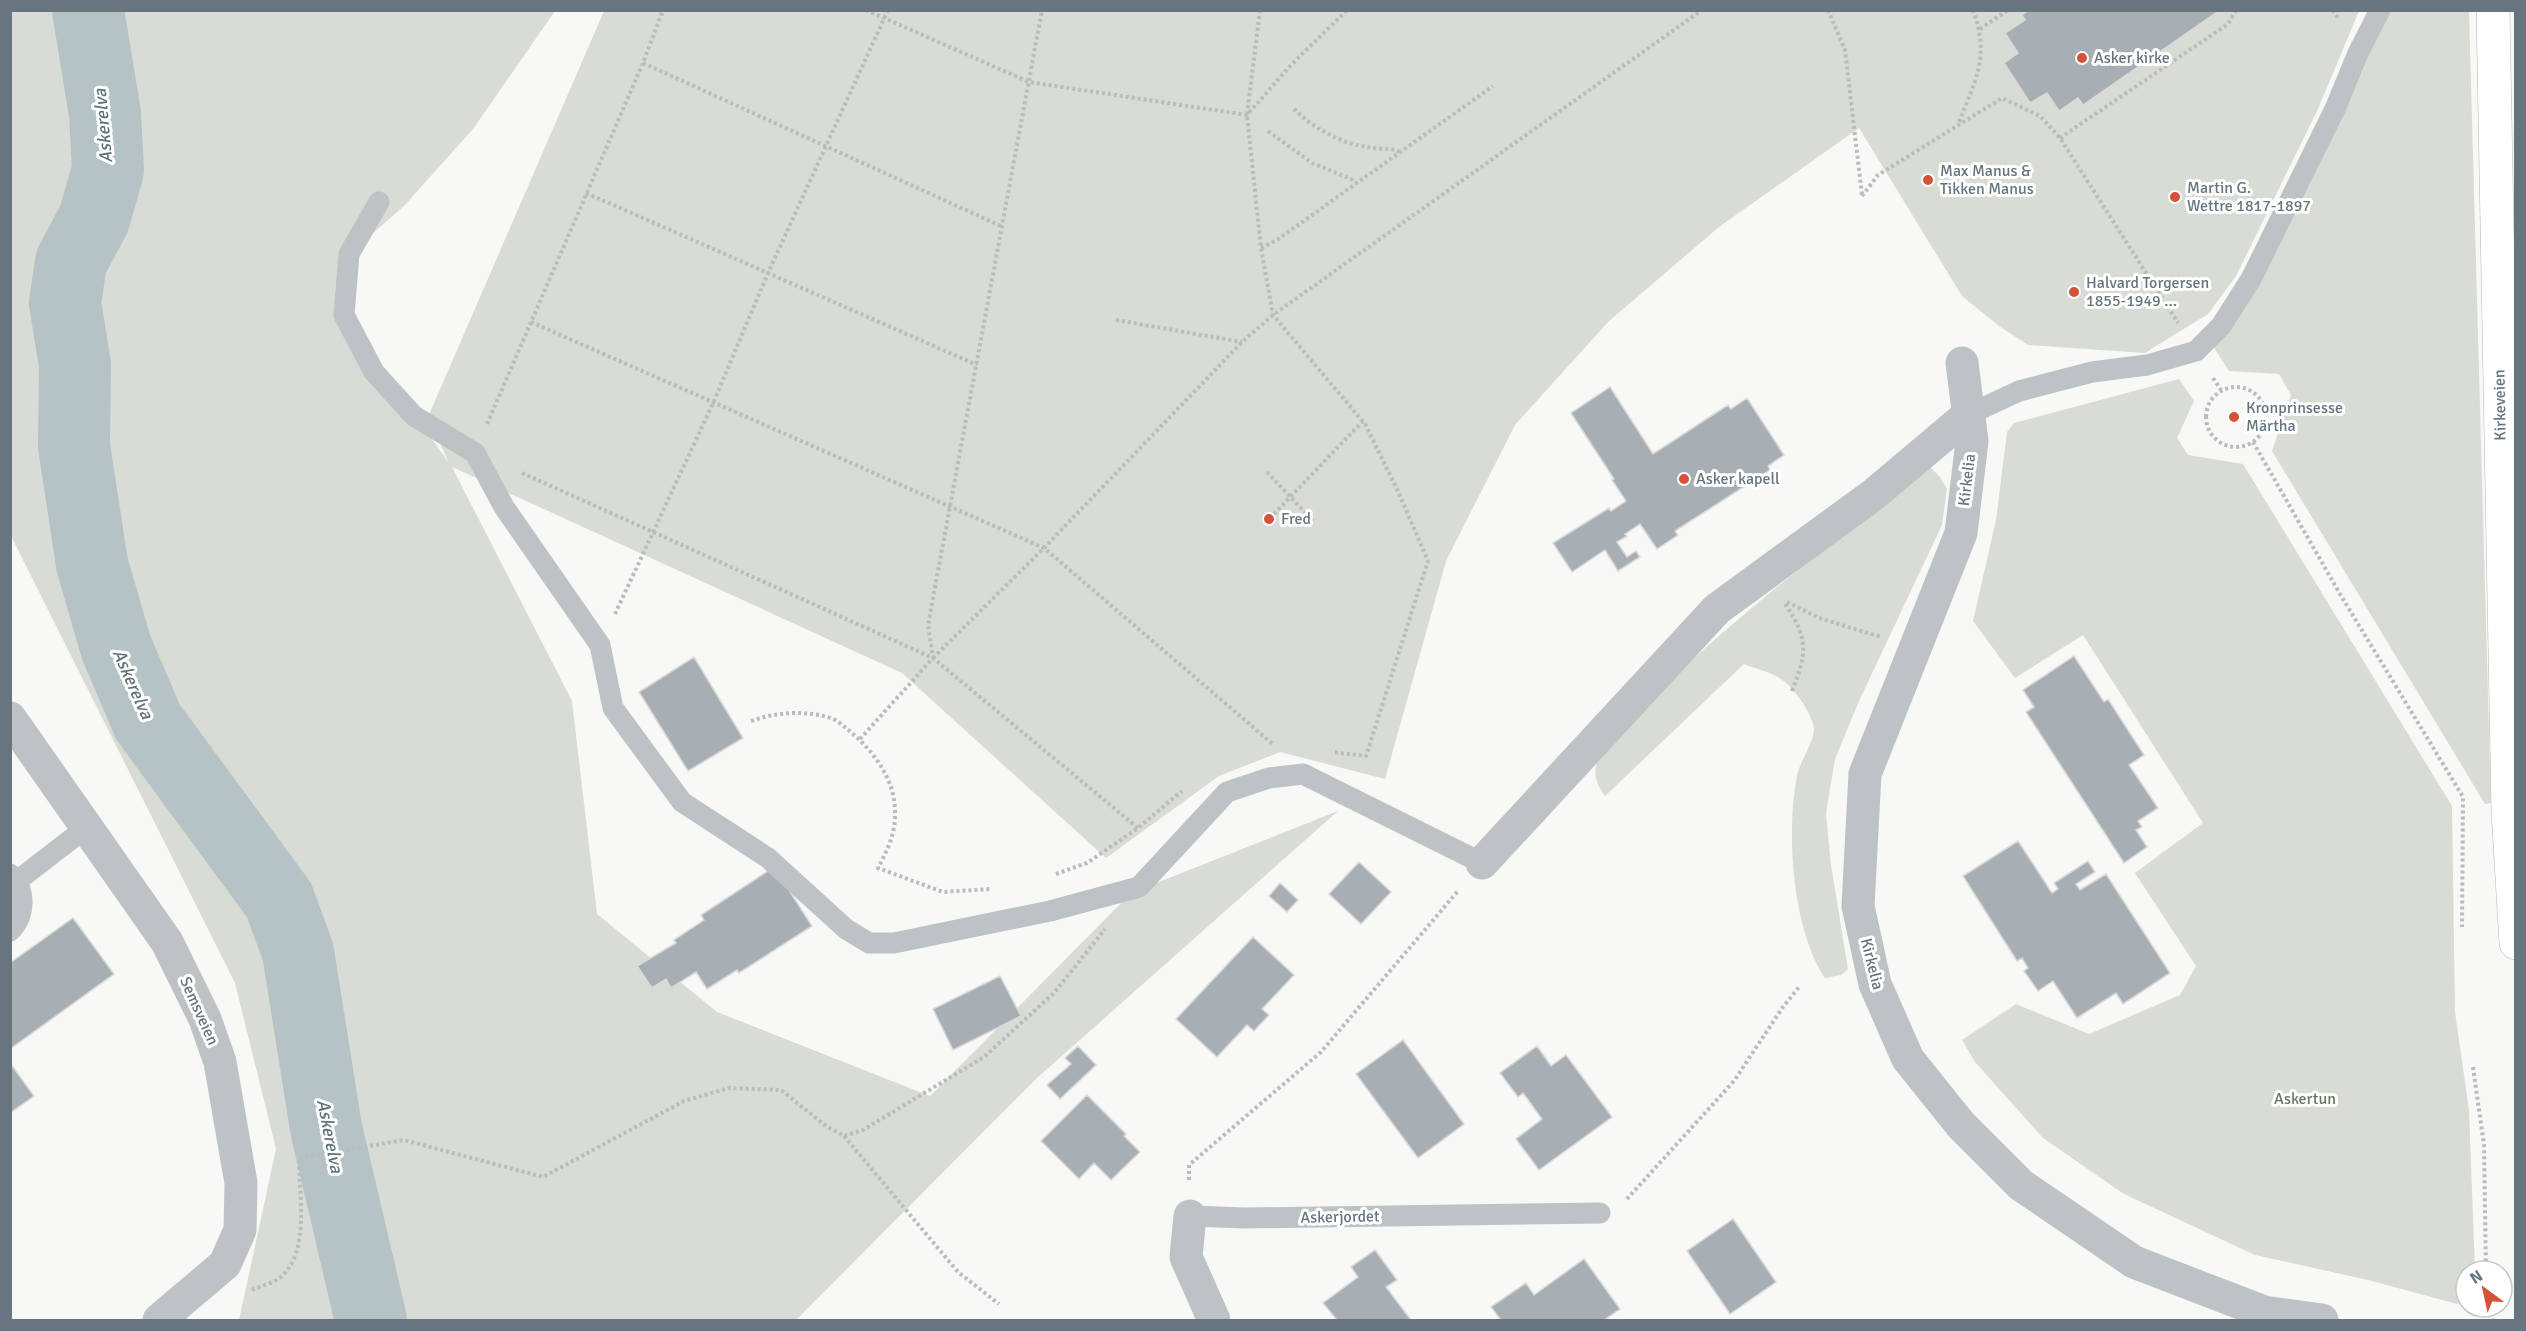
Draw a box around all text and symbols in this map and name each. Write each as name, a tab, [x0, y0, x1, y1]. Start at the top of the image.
place label: Asker kirke	[2094, 48, 2170, 68]
marker: Asker kirke	[2075, 51, 2089, 65]
water label: Askerelva	[89, 87, 117, 164]
place label: Max Manus & Tikken Manus	[1940, 161, 2034, 199]
marker: Max Manus & Tikken Manus	[1921, 173, 1935, 187]
place label: Martin G. Wettre 1817-1897	[2187, 178, 2311, 216]
marker: Martin G. Wettre 1817-1897	[2168, 190, 2182, 204]
place label: Halvard Torgersen 1855-1949 ...	[2086, 273, 2209, 311]
marker: Halvard Torgersen 1855-1949 ...	[2067, 285, 2081, 299]
street label: Kirkeveien	[2489, 369, 2511, 441]
place label: Kronprinsesse Märtha	[2246, 398, 2343, 436]
marker: Kronprinsesse Märtha	[2227, 410, 2241, 424]
street label: Kirkelia	[1954, 453, 1980, 507]
place label: Asker kapell	[1696, 469, 1780, 489]
marker: Asker kapell	[1677, 472, 1691, 486]
place label: Fred	[1281, 509, 1311, 529]
marker: Fred	[1262, 512, 1276, 526]
water label: Askerelva	[108, 646, 159, 723]
street label: Kirkelia	[1856, 936, 1888, 992]
street label: Semsveien	[175, 974, 223, 1048]
park label: Askertun	[2274, 1089, 2336, 1109]
water label: Askerelva	[312, 1097, 348, 1175]
street label: Askerjordet	[1300, 1206, 1380, 1228]
north arrow	[2454, 1259, 2514, 1319]
text: N	[2466, 1266, 2486, 1289]

